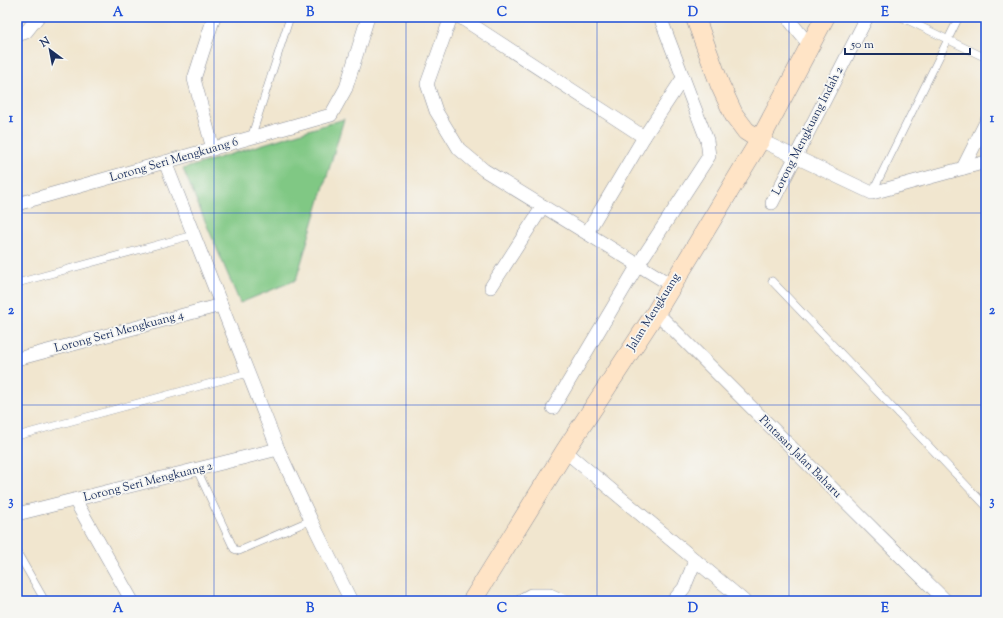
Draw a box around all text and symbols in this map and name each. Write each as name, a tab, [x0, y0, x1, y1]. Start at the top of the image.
text: A	[113, 4, 124, 22]
text: B	[306, 4, 315, 22]
text: C	[497, 4, 507, 22]
text: D	[688, 4, 698, 22]
text: E	[881, 4, 889, 22]
north arrow	[30, 30, 70, 70]
scale bar	[845, 30, 970, 56]
text: N	[36, 33, 53, 52]
text: 50 m	[850, 36, 874, 54]
street label: Lorong Mengkuang Indah 2	[768, 63, 848, 198]
text: 1	[9, 110, 14, 128]
text: 1	[990, 110, 995, 128]
street label: Lorong Seri Mengkuang 6	[108, 133, 240, 187]
street label: Jalan Mengkuang	[622, 270, 685, 355]
text: 2	[8, 302, 15, 320]
text: 2	[989, 302, 996, 320]
street label: Lorong Seri Mengkuang 4	[52, 306, 186, 358]
street label: Pintasan Jalan Baharu	[754, 411, 846, 503]
street label: Lorong Seri Mengkuang 2	[82, 457, 215, 507]
text: 3	[8, 493, 14, 511]
text: 3	[989, 493, 995, 511]
text: A	[113, 600, 124, 618]
text: B	[306, 600, 315, 618]
text: C	[497, 600, 507, 618]
text: D	[688, 600, 698, 618]
text: E	[881, 600, 889, 618]

